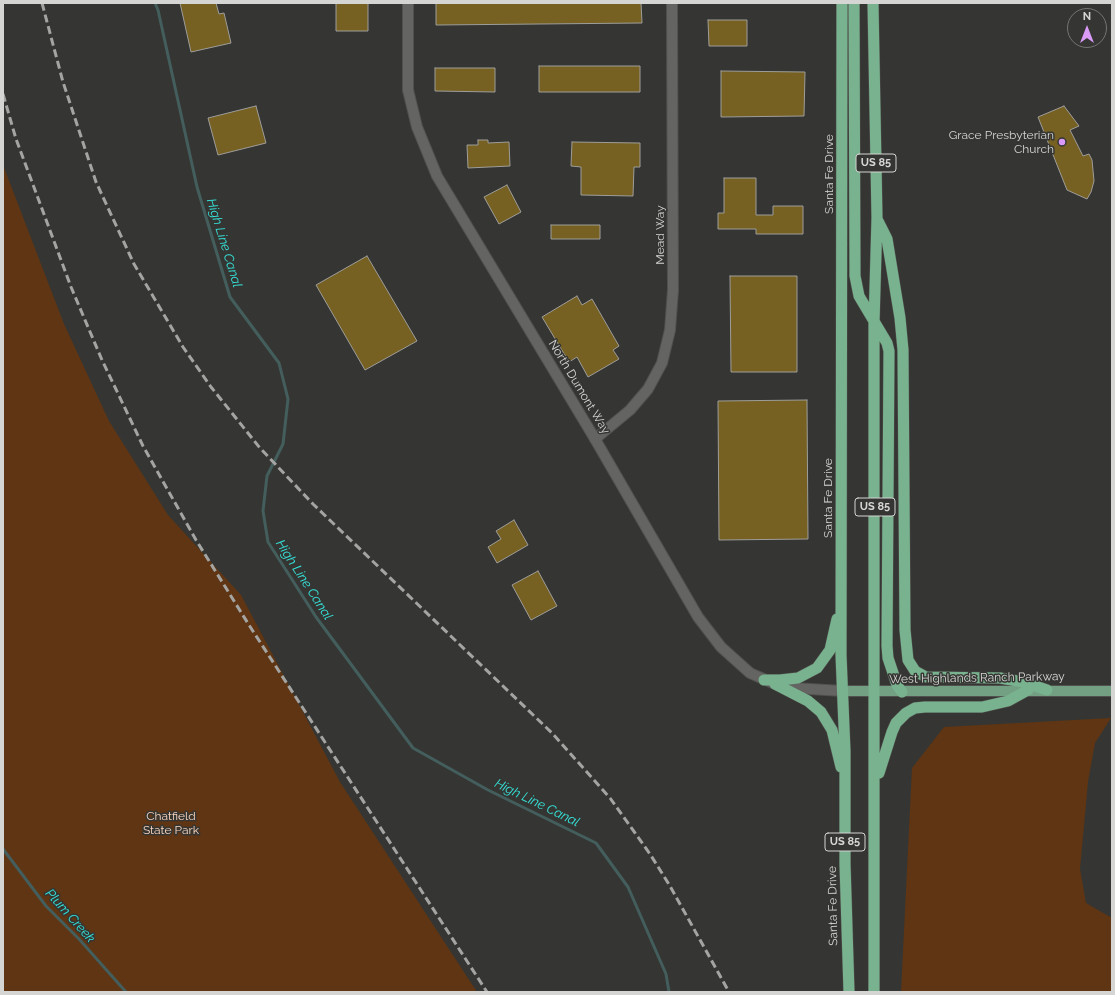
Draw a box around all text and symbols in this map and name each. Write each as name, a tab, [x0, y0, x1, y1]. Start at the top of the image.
north arrow	[1067, 8, 1107, 48]
text: N	[1083, 10, 1091, 23]
place label: Grace Presbyterian Church	[949, 128, 1054, 156]
street label: Santa Fe Drive	[822, 134, 836, 214]
marker: Grace Presbyterian Church	[1057, 137, 1067, 147]
road number: US 85	[856, 154, 896, 172]
water label: High Line Canal	[203, 197, 245, 289]
street label: Mead Way	[653, 205, 667, 265]
street label: North Dumont Way	[545, 337, 613, 437]
street label: Santa Fe Drive	[821, 458, 835, 538]
road number: US 85	[855, 498, 895, 516]
water label: High Line Canal	[272, 537, 336, 623]
street label: West Highlands Ranch Parkway	[889, 669, 1065, 687]
water label: High Line Canal	[492, 776, 582, 830]
park label: Chatfield State Park	[143, 809, 199, 837]
road number: US 85	[825, 833, 865, 851]
street label: Santa Fe Drive	[825, 866, 841, 946]
water label: Plum Creek	[42, 886, 98, 946]

